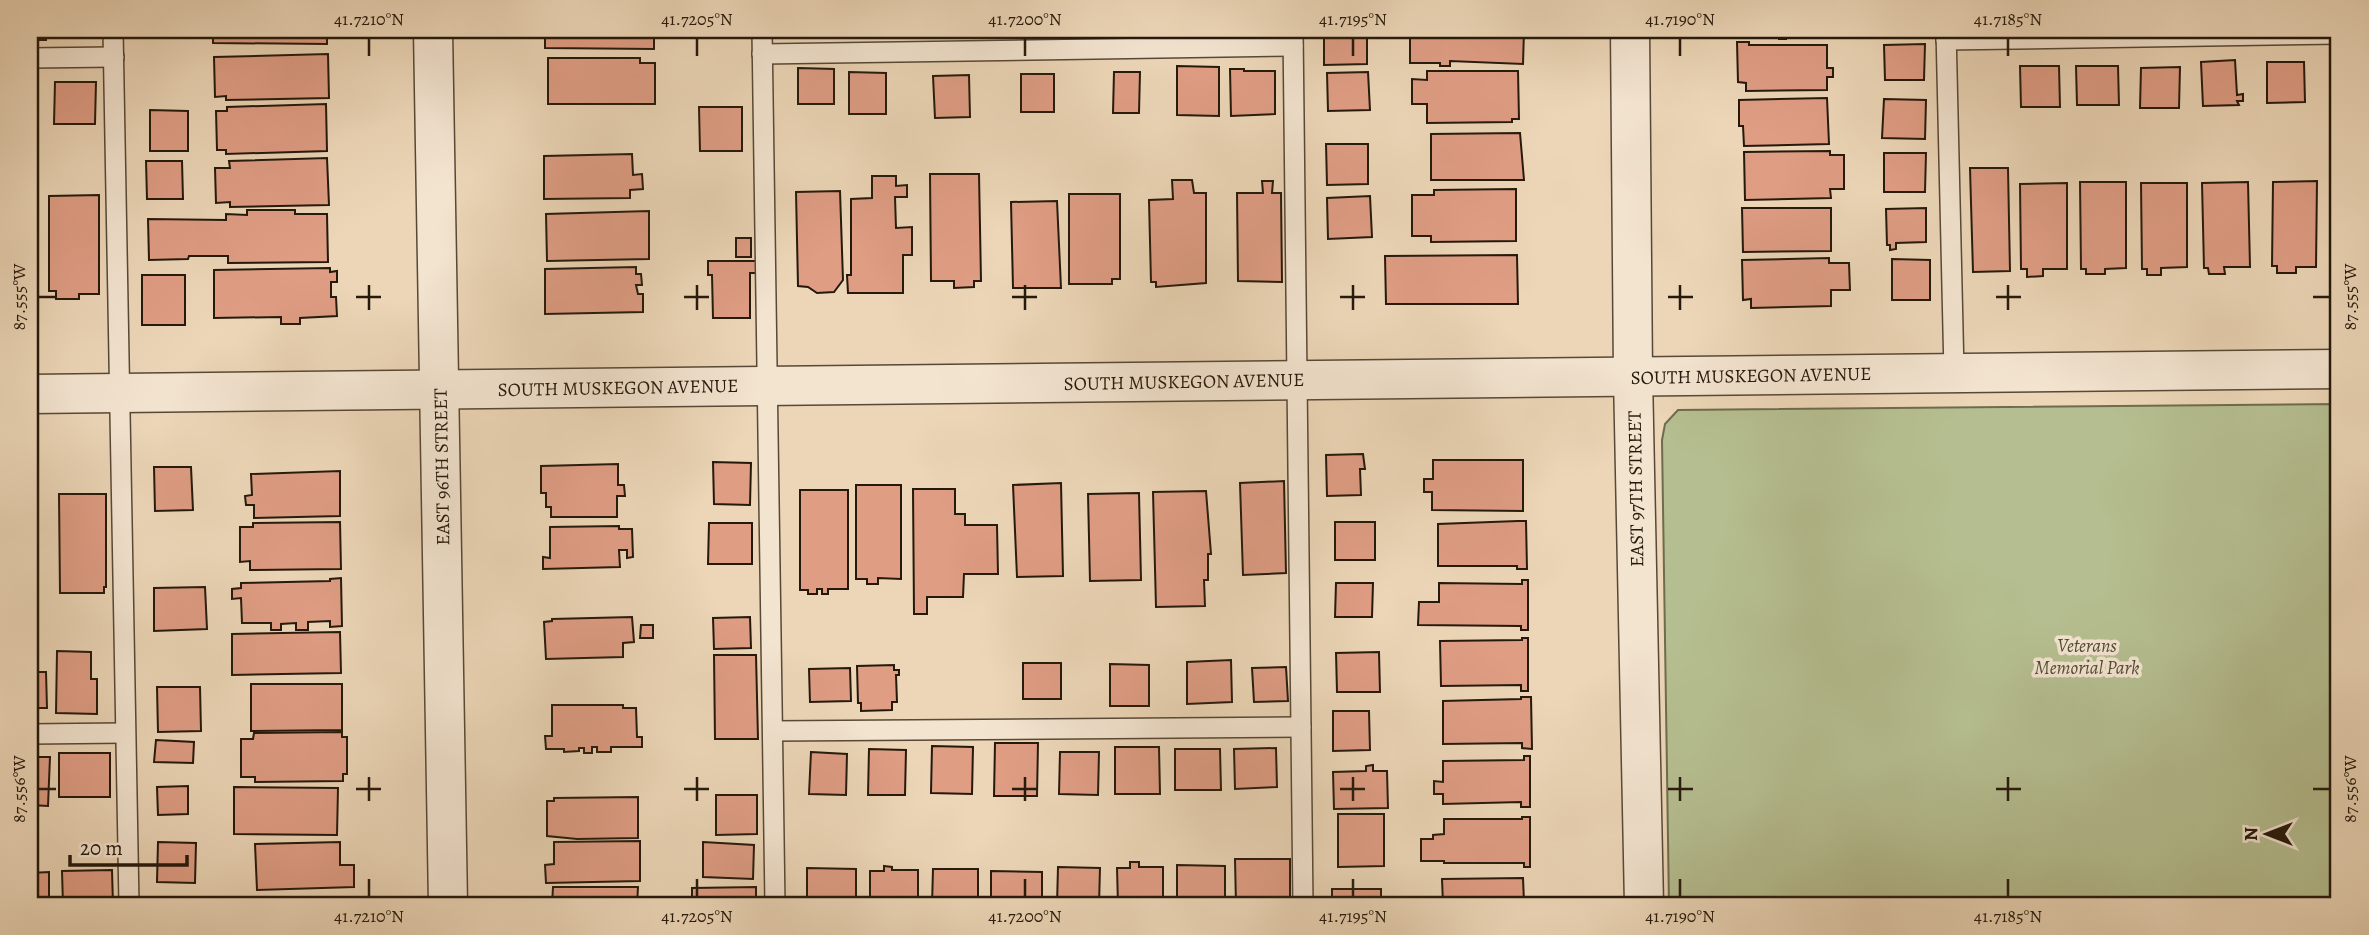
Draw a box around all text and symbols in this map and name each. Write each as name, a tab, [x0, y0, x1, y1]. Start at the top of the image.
text: 41.7210°N	[334, 7, 404, 31]
text: 41.7205°N	[661, 7, 733, 31]
text: 41.7200°N	[988, 7, 1062, 31]
text: 41.7195°N	[1319, 7, 1387, 31]
text: 41.7190°N	[1645, 7, 1715, 31]
text: 41.7185°N	[1974, 7, 2042, 31]
text: 87.555°W	[7, 263, 31, 331]
text: 87.555°W	[2338, 263, 2362, 331]
street label: SOUTH MUSKEGON AVENUE	[1630, 361, 1872, 391]
street label: SOUTH MUSKEGON AVENUE	[1063, 367, 1305, 397]
street label: SOUTH MUSKEGON AVENUE	[497, 373, 739, 403]
street label: EAST 96TH STREET	[428, 387, 456, 546]
street label: EAST 97TH STREET	[1622, 410, 1650, 567]
park label: Veterans Memorial Park	[2035, 633, 2139, 681]
text: 87.556°W	[7, 755, 31, 823]
text: 87.556°W	[2338, 755, 2362, 823]
north arrow	[2232, 799, 2302, 869]
scale bar	[70, 823, 187, 867]
text: N	[2238, 827, 2264, 841]
text: 20 m	[80, 834, 123, 862]
text: 41.7210°N	[334, 904, 404, 928]
text: 41.7205°N	[661, 904, 733, 928]
text: 41.7200°N	[988, 904, 1062, 928]
text: 41.7195°N	[1319, 904, 1387, 928]
text: 41.7190°N	[1645, 904, 1715, 928]
text: 41.7185°N	[1974, 904, 2042, 928]

